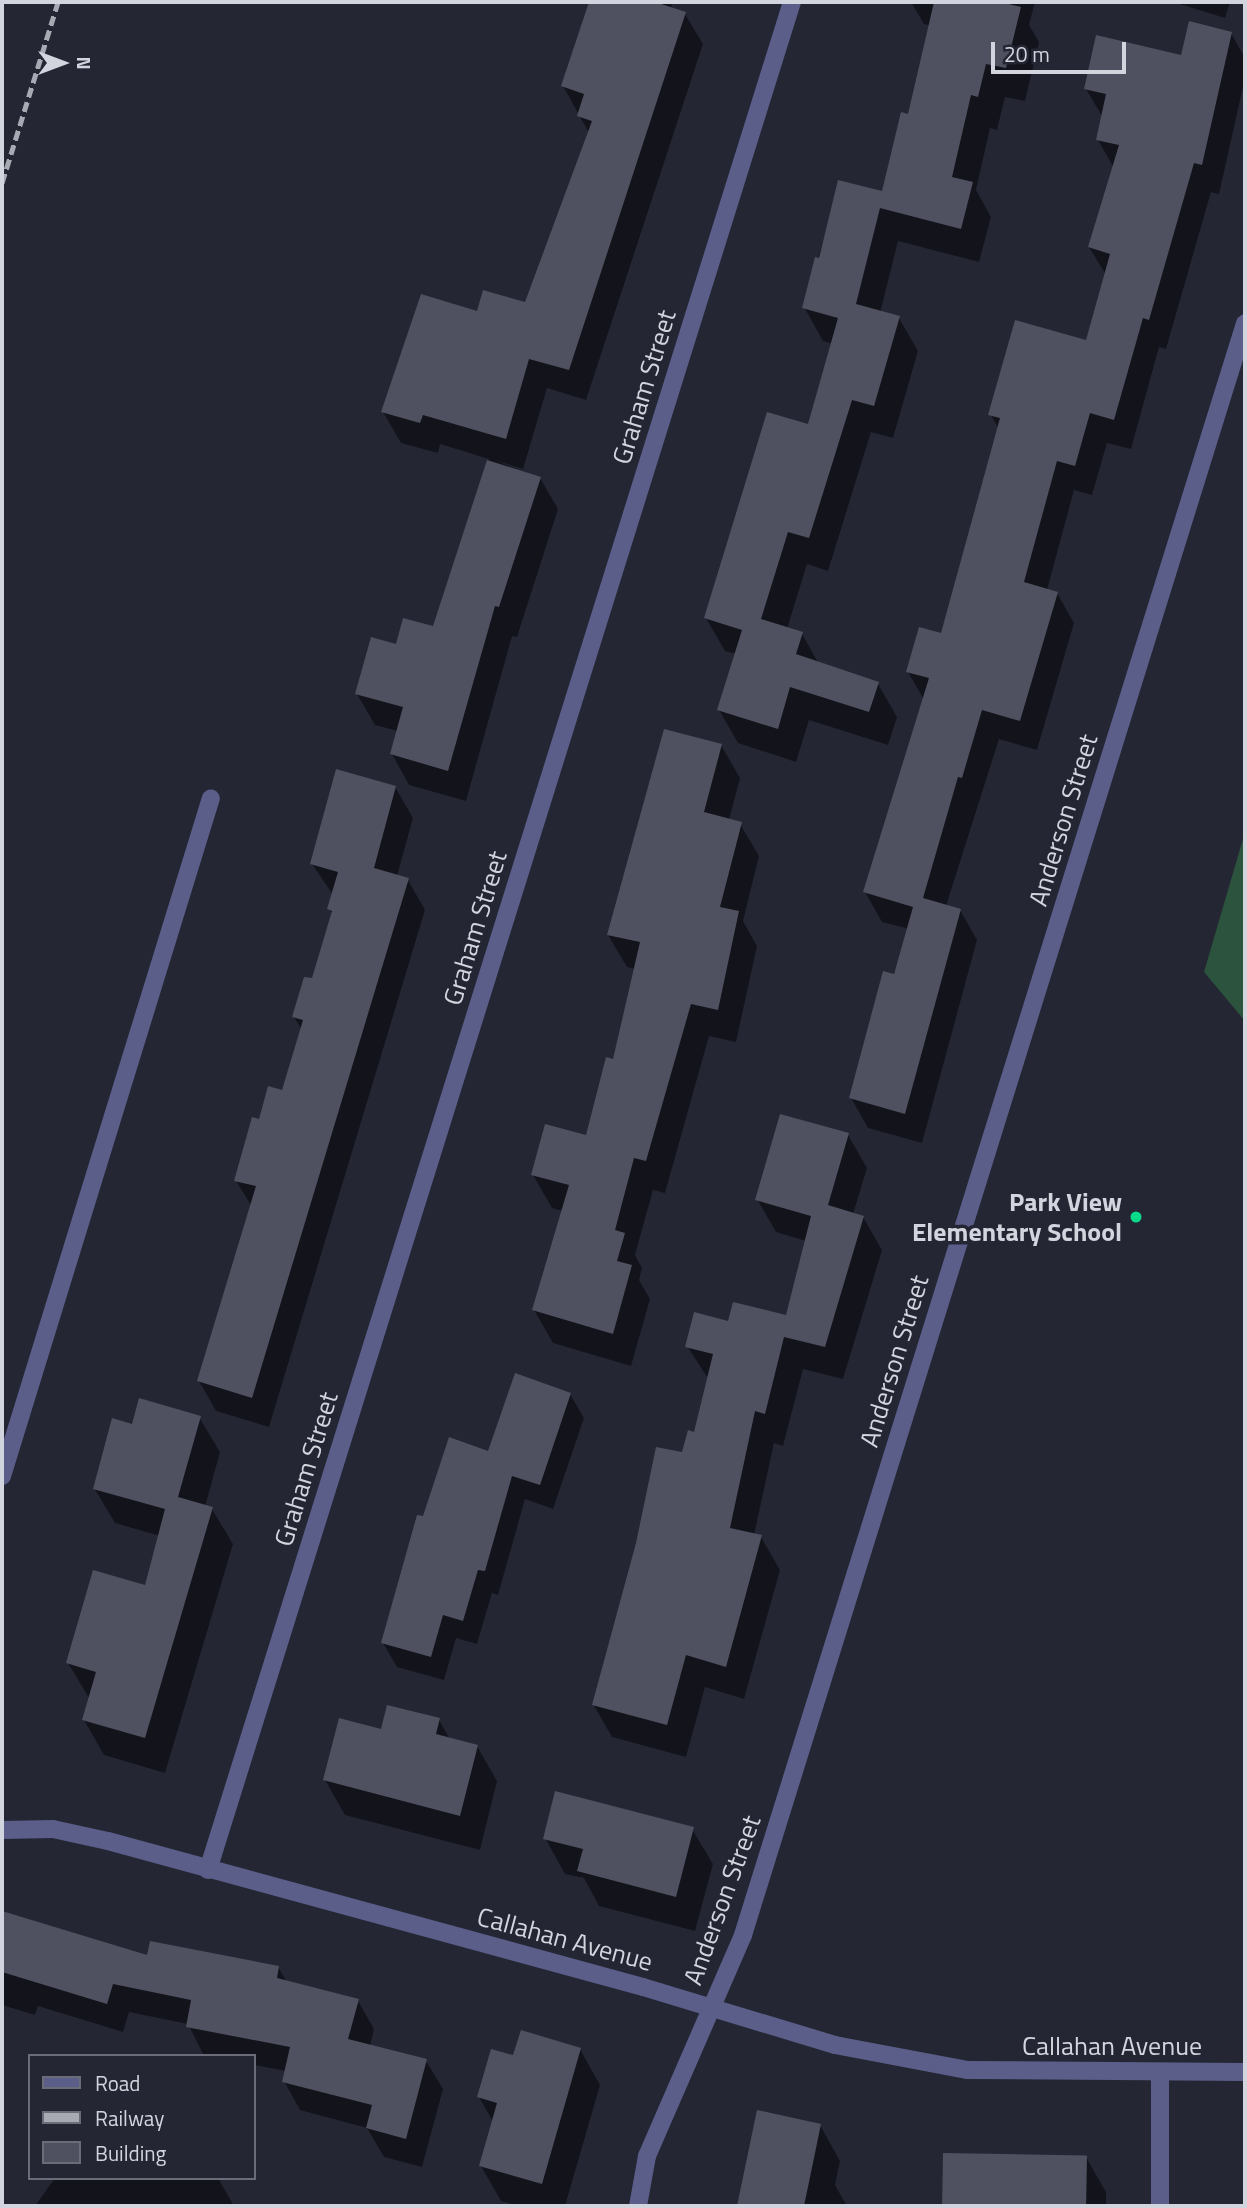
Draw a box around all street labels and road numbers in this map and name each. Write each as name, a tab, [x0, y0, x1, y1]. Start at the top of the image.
street label: Graham Street	[606, 306, 682, 468]
street label: Anderson Street	[1022, 730, 1104, 910]
street label: Graham Street	[437, 847, 513, 1009]
street label: Anderson Street	[853, 1271, 935, 1451]
street label: Graham Street	[268, 1388, 344, 1550]
street label: Anderson Street	[677, 1811, 767, 1989]
street label: Callahan Avenue	[474, 1901, 656, 1977]
street label: Callahan Avenue	[1022, 2030, 1202, 2062]

